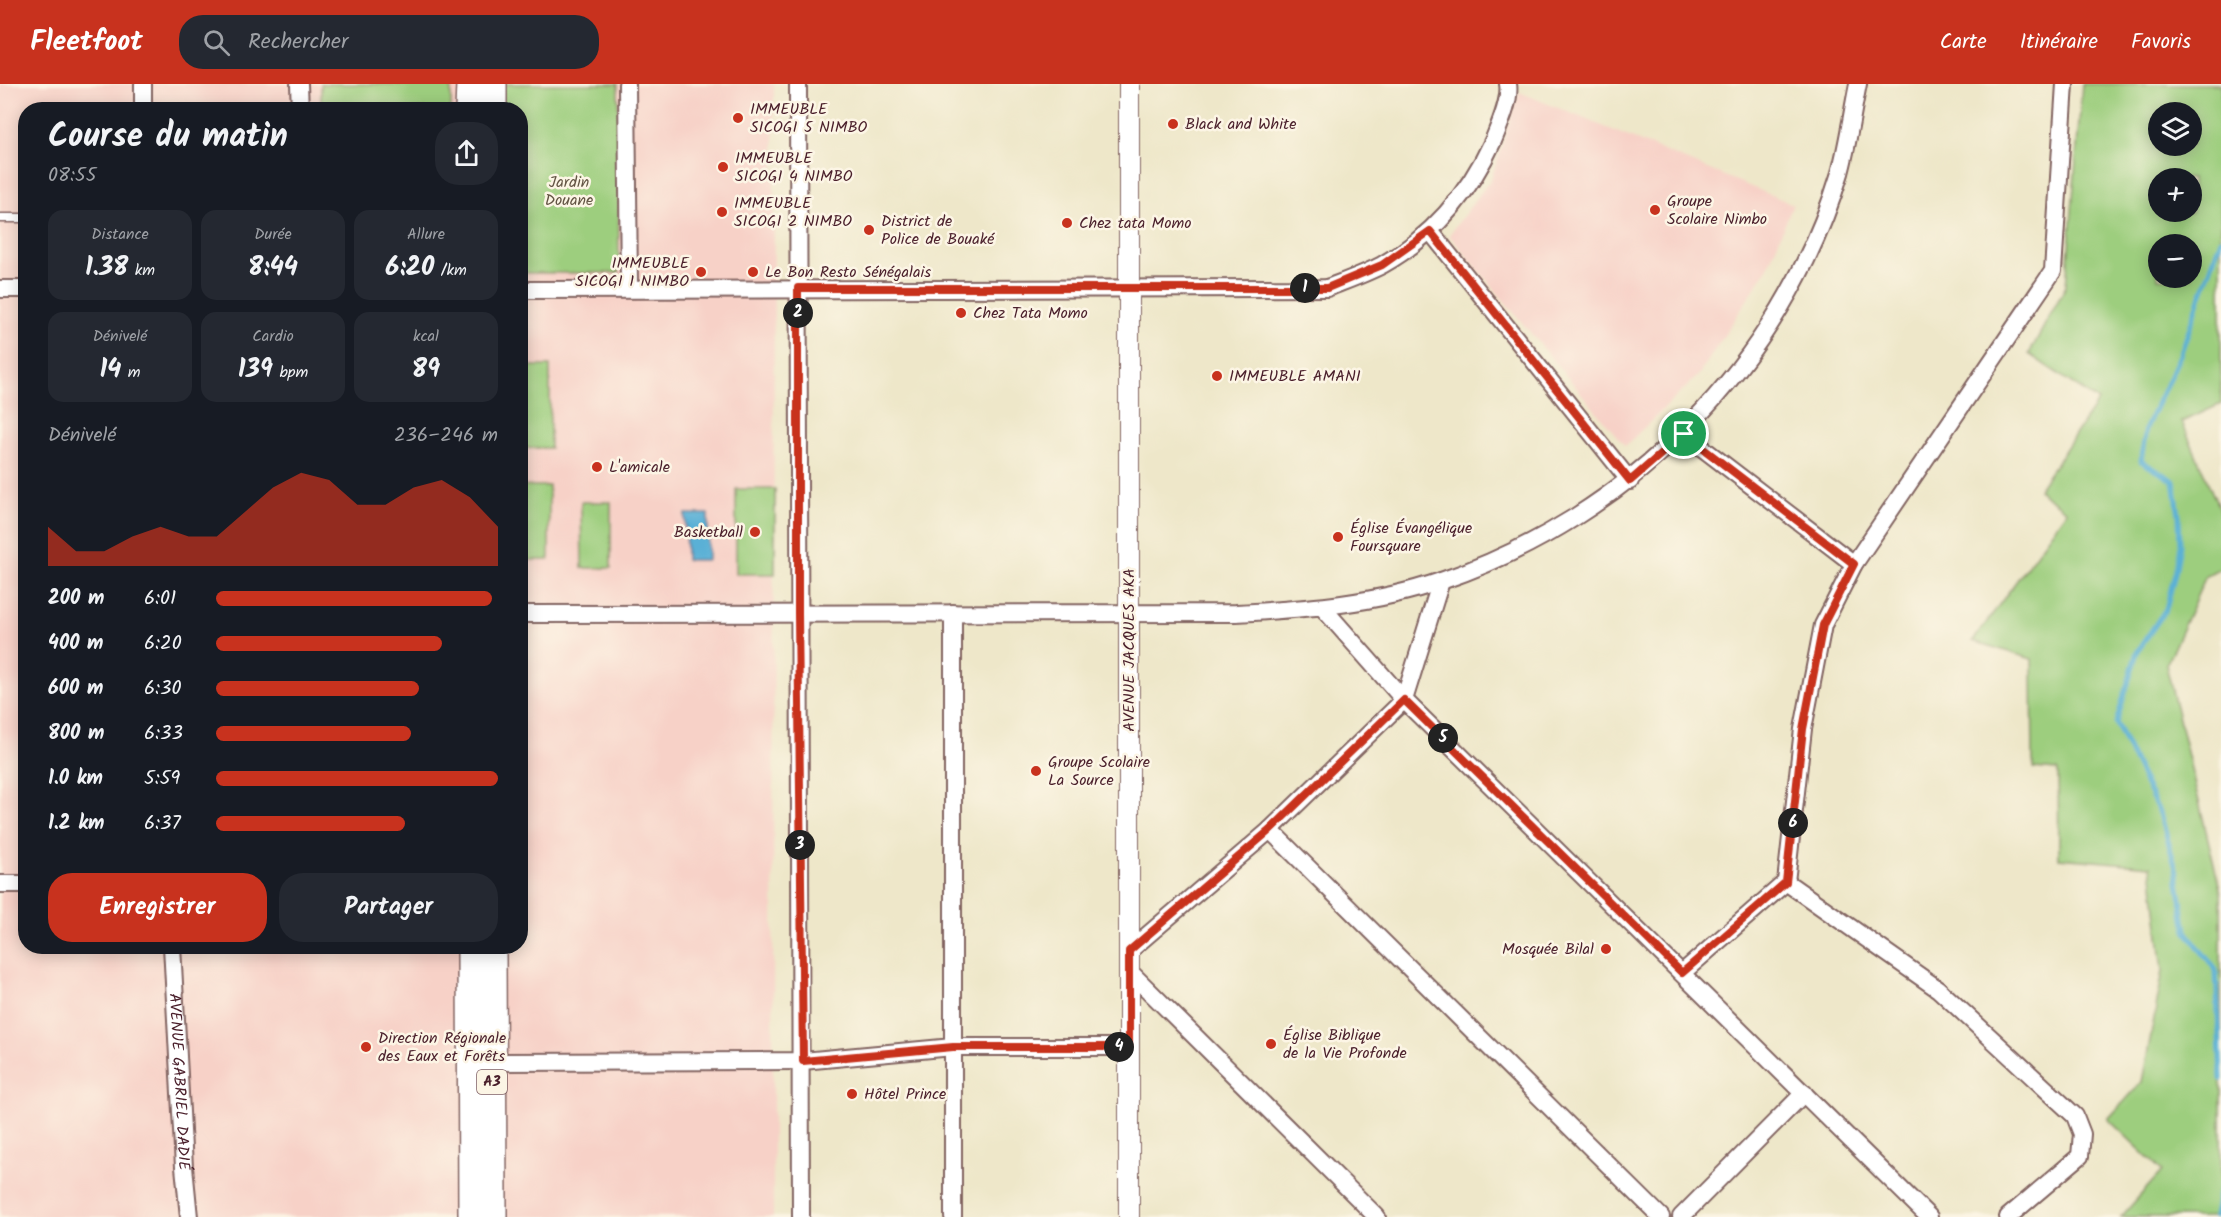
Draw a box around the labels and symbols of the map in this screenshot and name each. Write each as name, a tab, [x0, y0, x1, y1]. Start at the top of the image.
place label: IMMEUBLE SICOGI 5 NIMBO	[750, 97, 868, 140]
marker: IMMEUBLE SICOGI 5 NIMBO	[731, 111, 745, 125]
place label: Black and White	[1185, 112, 1296, 137]
marker: Black and White	[1166, 117, 1180, 131]
place label: IMMEUBLE SICOGI 4 NIMBO	[735, 146, 853, 189]
marker: IMMEUBLE SICOGI 4 NIMBO	[716, 160, 730, 174]
park label: Jardin Douane	[545, 170, 593, 213]
place label: Groupe Scolaire Nimbo	[1667, 189, 1767, 232]
place label: IMMEUBLE SICOGI 2 NIMBO	[734, 191, 852, 234]
marker: Groupe Scolaire Nimbo	[1648, 203, 1662, 217]
marker: IMMEUBLE SICOGI 2 NIMBO	[715, 205, 729, 219]
place label: District de Police de Bouaké	[881, 209, 995, 252]
place label: Chez tata Momo	[1079, 211, 1191, 236]
marker: Chez tata Momo	[1060, 216, 1074, 230]
marker: District de Police de Bouaké	[862, 223, 876, 237]
place label: IMMEUBLE SICOGI 1 NIMBO	[575, 251, 690, 294]
place label: Le Bon Resto Sénégalais	[765, 260, 931, 285]
marker: IMMEUBLE SICOGI 1 NIMBO	[694, 265, 708, 279]
marker: Le Bon Resto Sénégalais	[746, 265, 760, 279]
pin: 1	[1290, 273, 1320, 303]
pin: 2	[783, 298, 813, 328]
place label: Chez Tata Momo	[973, 301, 1088, 326]
marker: Chez Tata Momo	[954, 306, 968, 320]
place label: IMMEUBLE AMANI	[1229, 364, 1361, 389]
marker: IMMEUBLE AMANI	[1210, 369, 1224, 383]
pin	[1658, 408, 1709, 459]
place label: L'amicale	[609, 455, 670, 480]
marker: L'amicale	[590, 460, 604, 474]
place label: Église Évangélique Foursquare	[1350, 516, 1472, 559]
place label: Basketball	[674, 520, 743, 545]
marker: Basketball	[748, 525, 762, 539]
marker: Église Évangélique Foursquare	[1331, 530, 1345, 544]
street label: AVENUE JACQUES AKA	[1117, 568, 1142, 732]
pin: 5	[1428, 723, 1458, 753]
place label: Groupe Scolaire La Source	[1048, 750, 1150, 793]
marker: Groupe Scolaire La Source	[1029, 764, 1043, 778]
pin: 6	[1778, 808, 1808, 838]
pin: 3	[785, 830, 815, 860]
place label: Mosquée Bilal	[1502, 937, 1594, 962]
marker: Mosquée Bilal	[1599, 942, 1613, 956]
street label: AVENUE GABRIEL DADIÉ	[162, 993, 197, 1172]
place label: Église Biblique de la Vie Profonde	[1283, 1023, 1407, 1066]
place label: Direction Régionale des Eaux et Forêts	[378, 1026, 506, 1069]
pin: 4	[1104, 1032, 1134, 1062]
marker: Église Biblique de la Vie Profonde	[1264, 1037, 1278, 1051]
marker: Direction Régionale des Eaux et Forêts	[359, 1040, 373, 1054]
road number: A3	[477, 1070, 507, 1094]
place label: Hôtel Prince	[864, 1082, 946, 1107]
marker: Hôtel Prince	[845, 1087, 859, 1101]

